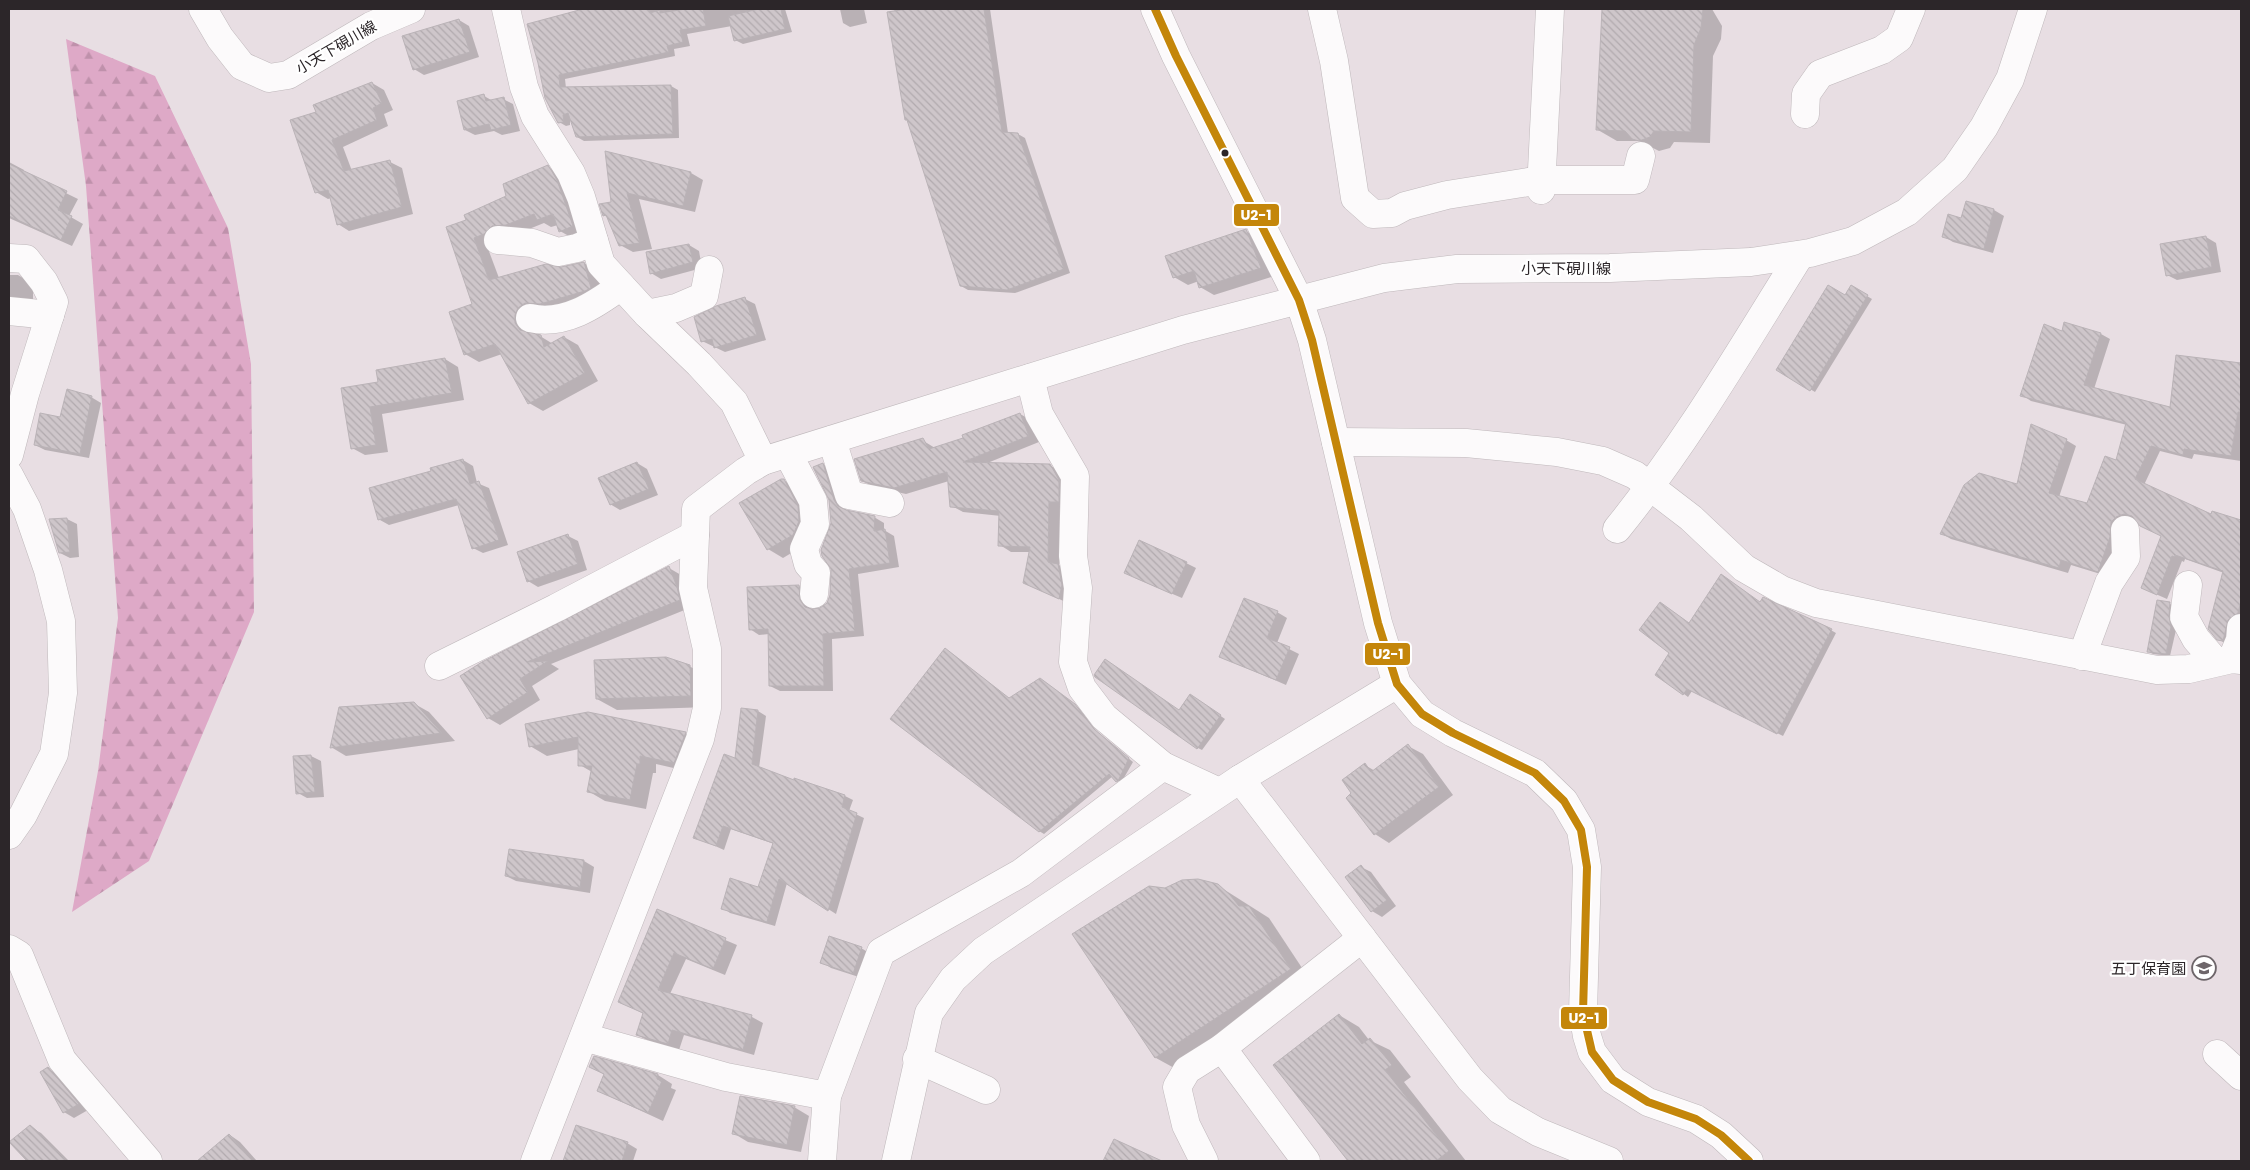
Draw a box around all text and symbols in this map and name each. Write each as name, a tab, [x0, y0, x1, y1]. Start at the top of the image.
street label: 小天下硯川線	[292, 15, 380, 79]
unlabelled marker	[1220, 148, 1230, 158]
line badge: U2-1	[1233, 203, 1280, 227]
text: U2-1	[1240, 205, 1272, 225]
street label: 小天下硯川線	[1521, 258, 1611, 279]
line badge: U2-1	[1364, 642, 1411, 666]
text: U2-1	[1372, 644, 1404, 664]
school or university icon: 五丁保育園	[2191, 955, 2217, 981]
place label: 五丁保育園	[2111, 958, 2186, 979]
line badge: U2-1	[1560, 1006, 1608, 1030]
text: U2-1	[1568, 1008, 1600, 1028]

